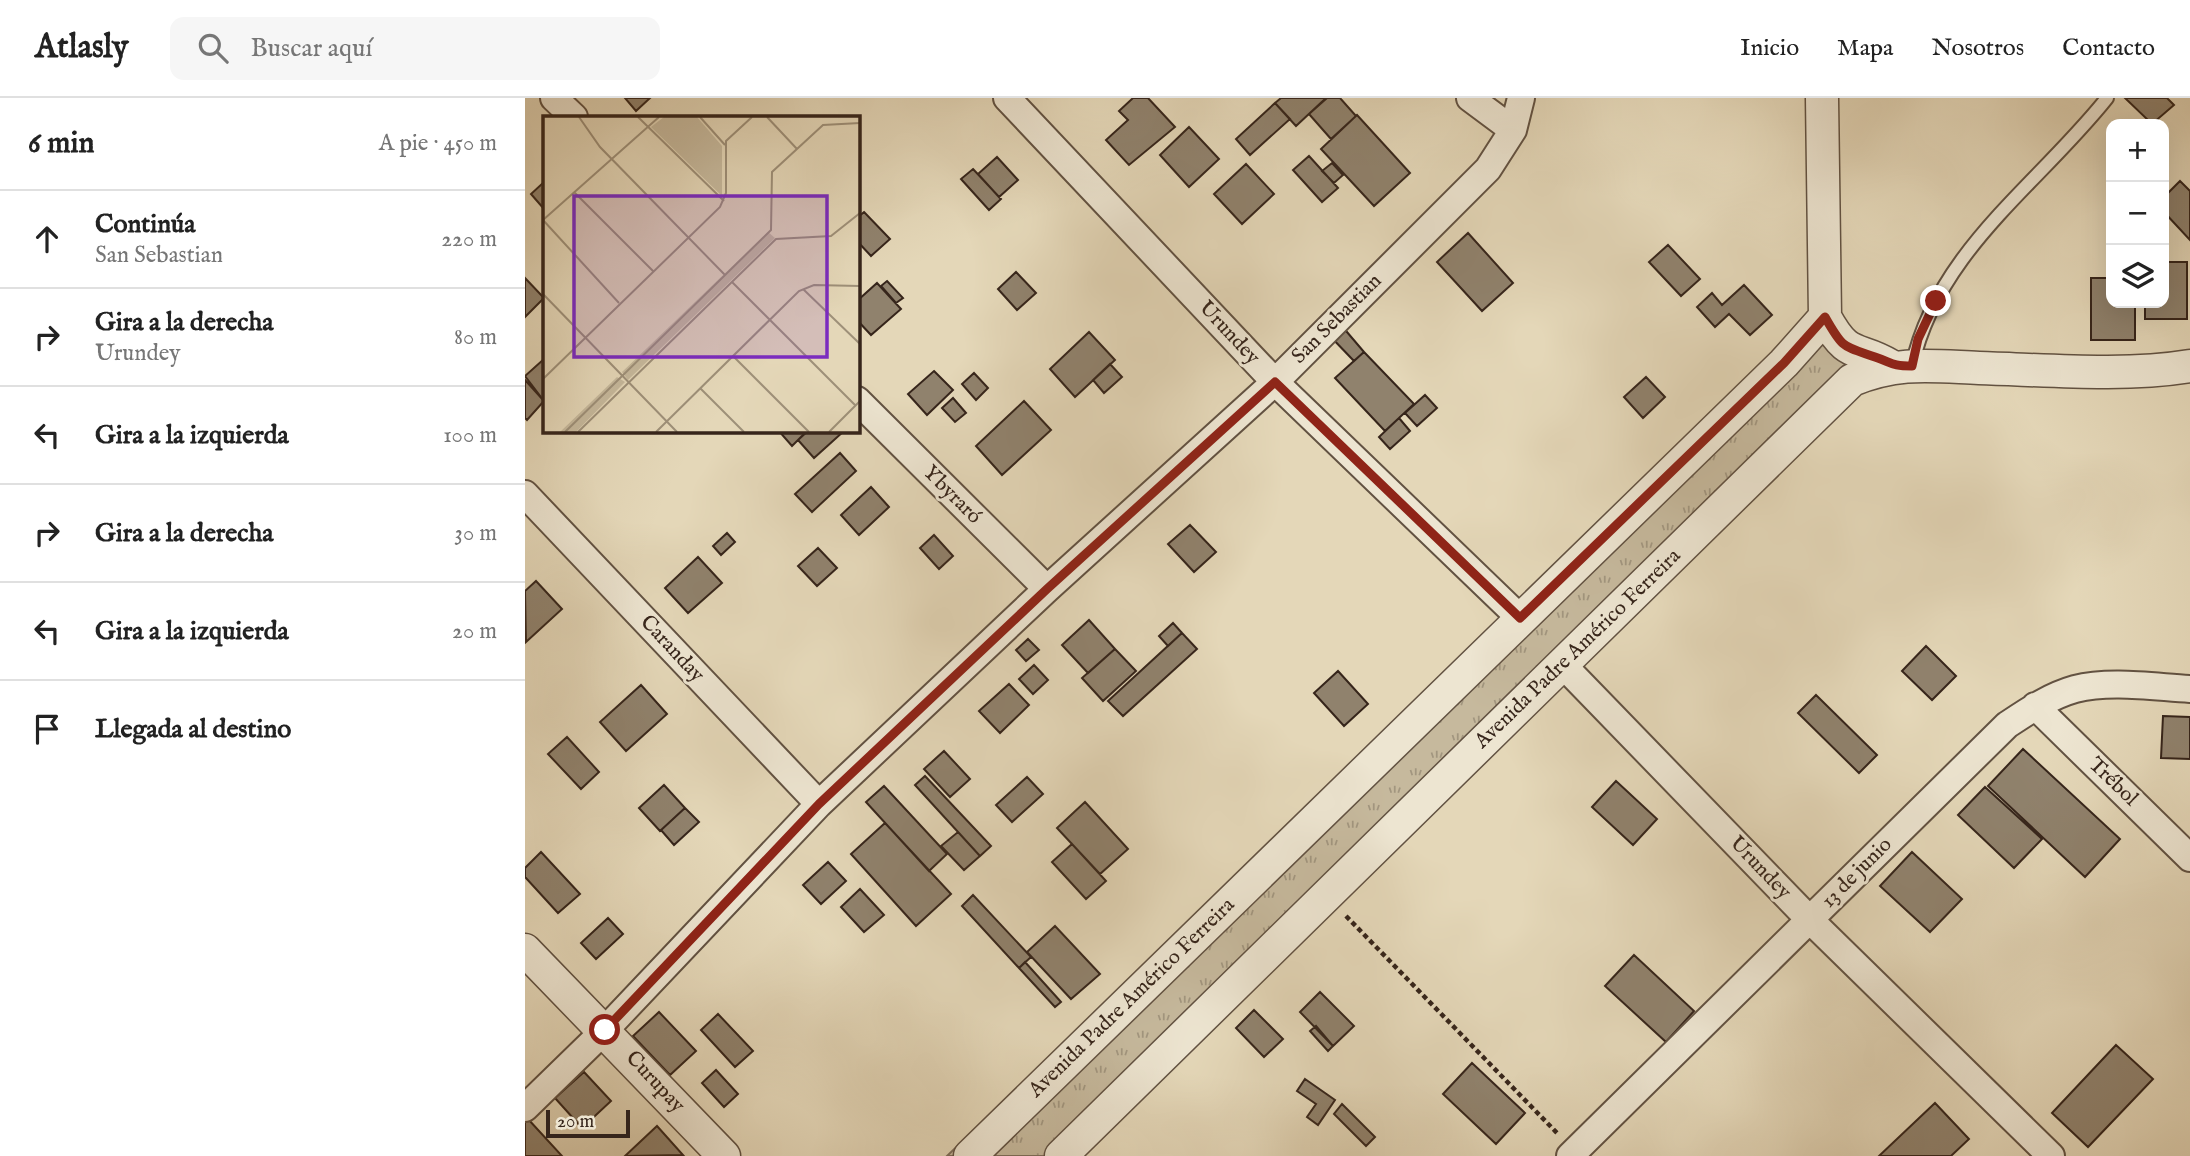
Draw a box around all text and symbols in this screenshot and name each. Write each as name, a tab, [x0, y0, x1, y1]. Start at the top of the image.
search box	[170, 17, 660, 80]
text: Atlasly	[35, 27, 128, 69]
icon: search	[194, 29, 232, 67]
text: Buscar aquí	[250, 32, 372, 65]
text: Inicio	[1740, 33, 1799, 64]
text: Mapa	[1837, 33, 1893, 64]
text: Nosotros	[1931, 33, 2024, 64]
text: Contacto	[2062, 33, 2155, 64]
inset map	[543, 116, 859, 432]
map controls	[2106, 119, 2169, 308]
button: +	[2106, 119, 2169, 182]
text: 6 min	[28, 125, 94, 163]
text: A pie · 450 m	[379, 129, 497, 158]
button: −	[2106, 182, 2169, 245]
text: Continúa	[95, 208, 196, 241]
icon: ahead	[28, 220, 66, 258]
text: 220 m	[441, 225, 497, 254]
text: San Sebastian	[95, 241, 223, 270]
button: layers	[2106, 245, 2169, 308]
street label: San Sebastian	[1286, 268, 1388, 370]
route end	[1920, 285, 1951, 316]
street label: Urundey	[1192, 295, 1266, 371]
text: Gira a la derecha	[95, 306, 274, 339]
icon: right	[28, 318, 66, 356]
text: 80 m	[454, 323, 497, 352]
text: Urundey	[95, 339, 181, 368]
icon: left	[28, 416, 66, 454]
text: Gira a la izquierda	[95, 419, 289, 452]
text: 100 m	[443, 421, 497, 450]
street label: Ybyraró	[917, 460, 987, 530]
icon: right	[28, 514, 66, 552]
text: Gira a la derecha	[95, 517, 274, 550]
text: 30 m	[454, 519, 497, 548]
street label: Avenida Padre Américo Ferreira	[1468, 543, 1688, 756]
street label: Caranday	[634, 610, 710, 689]
icon: left	[28, 612, 66, 650]
text: Gira a la izquierda	[95, 615, 289, 648]
text: 20 m	[452, 617, 497, 646]
icon: arrive	[28, 710, 66, 748]
text: Llegada al destino	[95, 713, 291, 746]
street label: Trébol	[2082, 752, 2144, 812]
street label: Urundey	[1723, 830, 1797, 906]
street label: 13 de junio	[1816, 832, 1898, 914]
street label: Avenida Padre Américo Ferreira	[1022, 892, 1242, 1105]
route start	[589, 1014, 620, 1045]
street label: Curupay	[620, 1045, 691, 1119]
scale bar	[546, 1107, 630, 1139]
text: 20 m	[557, 1110, 594, 1134]

